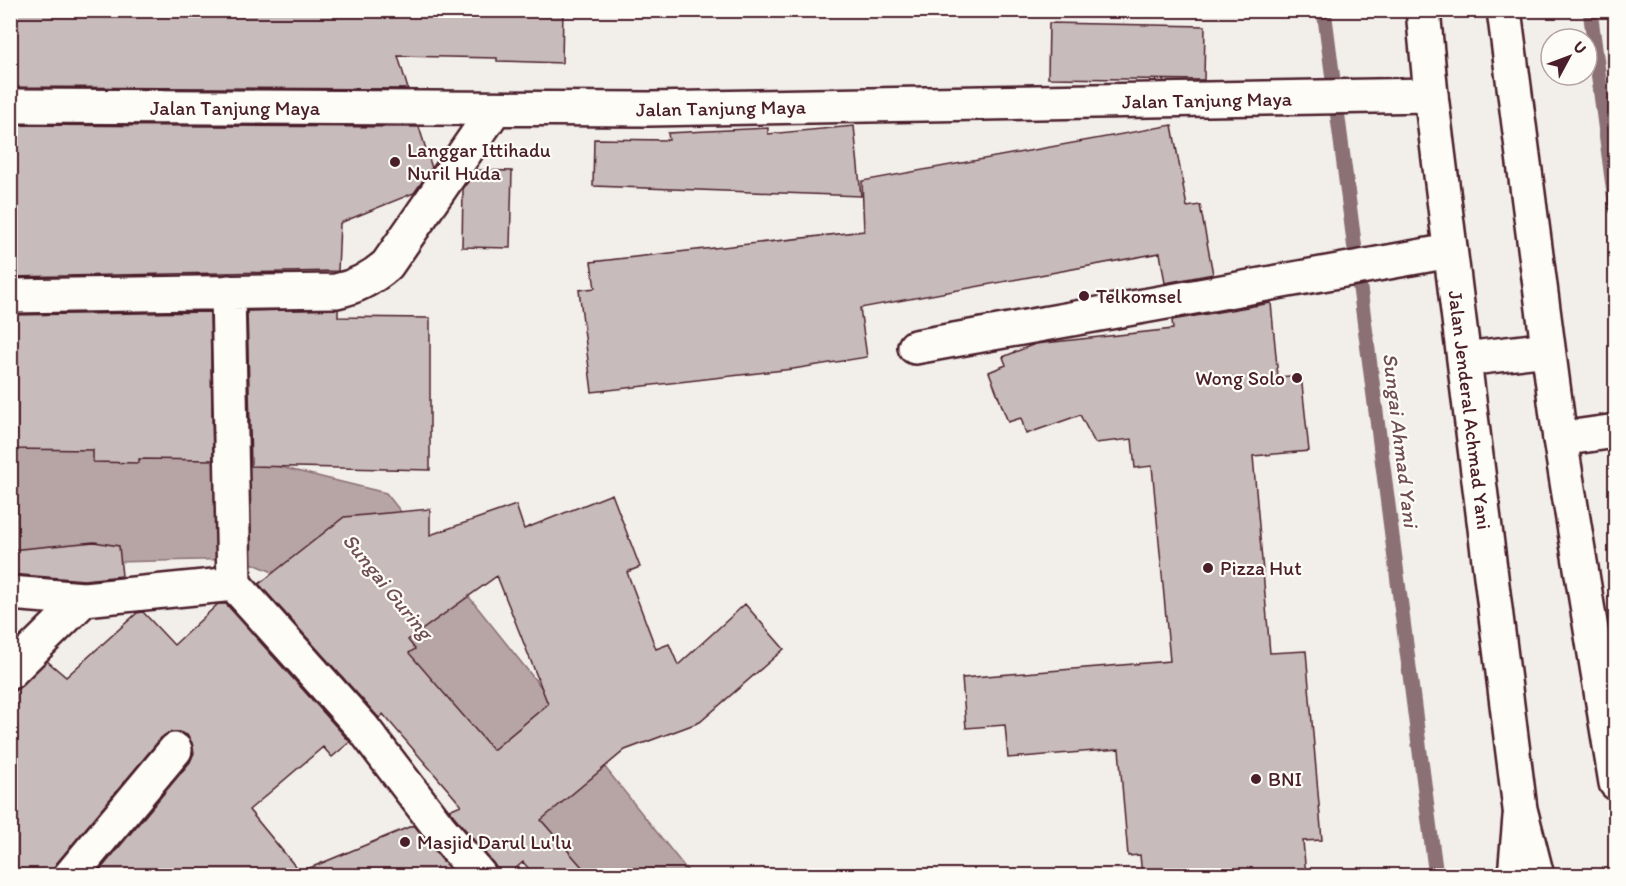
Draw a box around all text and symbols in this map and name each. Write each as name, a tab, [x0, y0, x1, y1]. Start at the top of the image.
north arrow	[1539, 27, 1599, 87]
text: U	[1569, 37, 1591, 58]
street label: Jalan Tanjung Maya	[1122, 87, 1293, 113]
street label: Jalan Tanjung Maya	[636, 95, 807, 121]
street label: Jalan Tanjung Maya	[150, 96, 321, 120]
place label: Langgar Ittihadu Nuril Huda	[407, 138, 551, 185]
marker: Langgar Ittihadu Nuril Huda	[388, 155, 402, 169]
place label: Telkomsel	[1096, 284, 1182, 308]
marker: Telkomsel	[1077, 289, 1091, 303]
street label: Jalan Jenderal Achmad Yani	[1443, 289, 1497, 531]
water label: Sungai Ahmad Yani	[1378, 352, 1424, 531]
place label: Wong Solo	[1195, 366, 1285, 390]
marker: Wong Solo	[1290, 371, 1304, 385]
water label: Sungai Guring	[338, 528, 440, 646]
place label: Pizza Hut	[1220, 556, 1302, 580]
marker: Pizza Hut	[1201, 561, 1215, 575]
place label: BNI	[1268, 767, 1302, 791]
marker: BNI	[1249, 772, 1263, 786]
place label: Masjid Darul Lu'lu	[417, 830, 572, 854]
marker: Masjid Darul Lu'lu	[398, 835, 412, 849]

